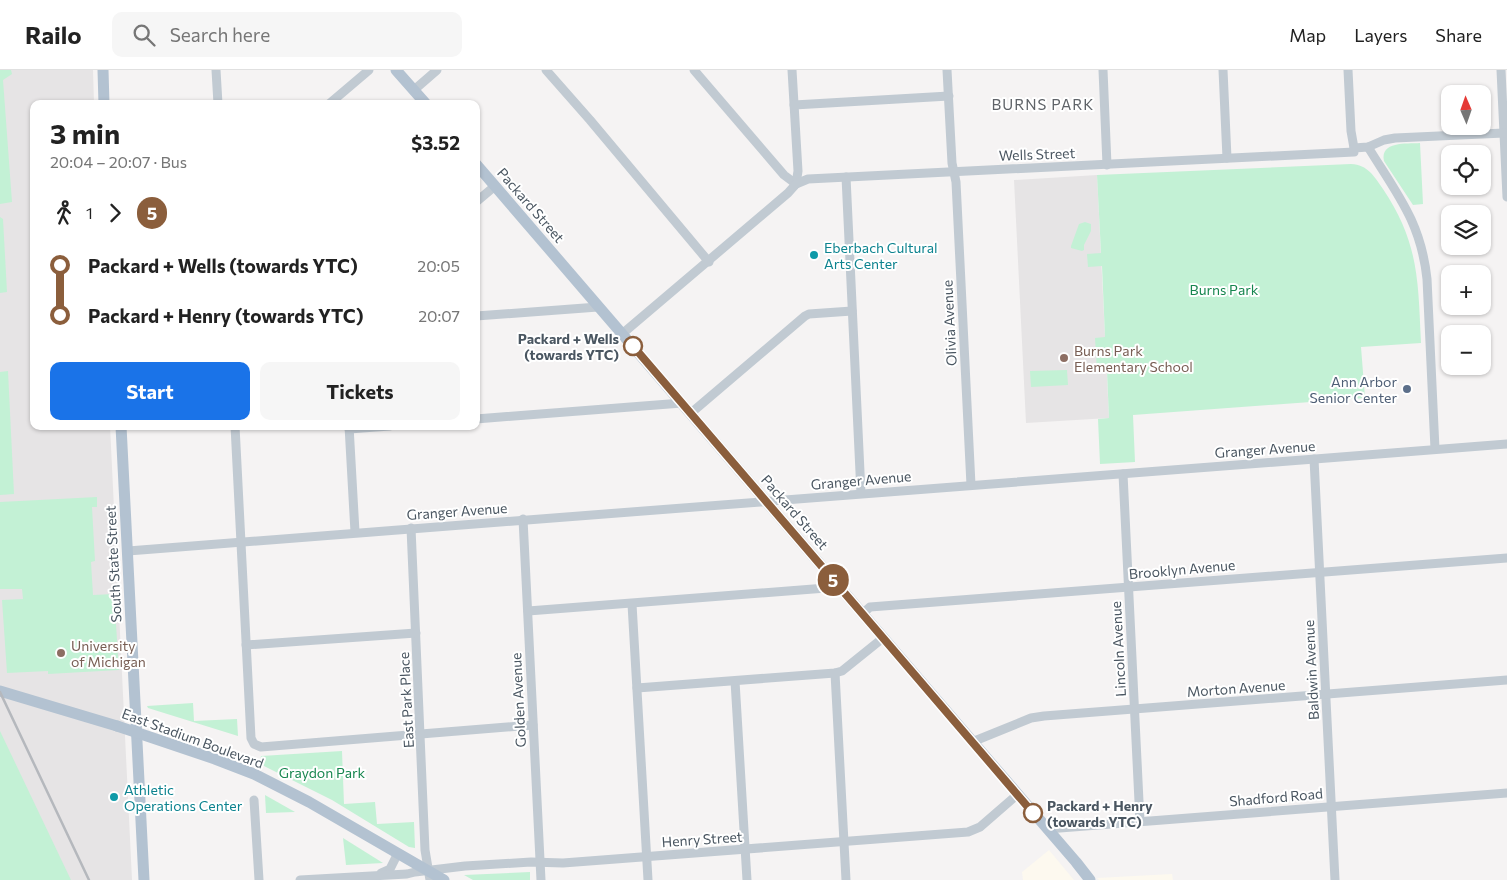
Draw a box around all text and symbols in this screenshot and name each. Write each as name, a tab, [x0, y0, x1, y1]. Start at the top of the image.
search box	[112, 12, 462, 57]
text: Railo	[25, 20, 82, 49]
icon: search	[130, 21, 158, 49]
text: Search here	[170, 23, 270, 46]
text: Map	[1289, 24, 1326, 46]
text: Layers	[1354, 24, 1407, 46]
text: Share	[1435, 24, 1482, 46]
north arrow	[1441, 85, 1491, 135]
map controls	[1441, 85, 1491, 375]
district label: BURNS PARK	[992, 95, 1094, 113]
text: 3 min	[50, 116, 120, 150]
text: $3.52	[411, 131, 460, 154]
street label: Wells Street	[999, 144, 1076, 164]
button: locate	[1441, 145, 1491, 195]
text: 20:04 – 20:07 · Bus	[50, 152, 187, 171]
street label: Packard Street	[494, 164, 568, 246]
icon: walk	[50, 199, 78, 227]
icon: forward	[101, 199, 129, 227]
text: 5	[147, 202, 157, 224]
text: 1	[86, 203, 93, 222]
button: layers	[1441, 205, 1491, 255]
place label: Eberbach Cultural Arts Center	[824, 239, 938, 272]
marker: Eberbach Cultural Arts Center	[808, 249, 820, 261]
text: Packard + Wells (towards YTC)	[88, 254, 358, 277]
text: 20:05	[417, 256, 460, 275]
button: +	[1441, 265, 1491, 315]
street label: Olivia Avenue	[938, 280, 960, 366]
park label: Burns Park	[1190, 281, 1259, 298]
text: Packard + Henry (towards YTC)	[88, 304, 364, 327]
text: 20:07	[418, 306, 460, 325]
button: −	[1441, 325, 1491, 375]
place label: Packard + Wells (towards YTC)	[518, 330, 619, 363]
marker: Packard + Wells (towards YTC)	[623, 336, 643, 356]
place label: Burns Park Elementary School	[1074, 342, 1193, 375]
marker: Burns Park Elementary School	[1058, 352, 1070, 364]
button: Start	[50, 362, 250, 420]
button: Tickets	[260, 362, 460, 420]
place label: Ann Arbor Senior Center	[1310, 373, 1397, 406]
marker: Ann Arbor Senior Center	[1401, 383, 1413, 395]
street label: Granger Avenue	[1214, 437, 1316, 461]
street label: Granger Avenue	[810, 467, 912, 493]
street label: Packard Street	[758, 471, 832, 553]
street label: Granger Avenue	[406, 499, 508, 523]
street label: South State Street	[101, 505, 125, 623]
street label: Brooklyn Avenue	[1128, 556, 1236, 582]
line badge: 5	[817, 564, 849, 596]
text: 5	[828, 569, 838, 591]
street label: Lincoln Avenue	[1107, 601, 1129, 697]
street label: Baldwin Avenue	[1300, 620, 1322, 720]
place label: University of Michigan	[71, 637, 146, 670]
marker: University of Michigan	[55, 647, 67, 659]
street label: East Park Place	[395, 651, 417, 749]
street label: Golden Avenue	[507, 652, 529, 748]
street label: Morton Avenue	[1186, 676, 1286, 700]
street label: East Stadium Boulevard	[120, 704, 266, 772]
park label: Graydon Park	[279, 764, 366, 781]
place label: Athletic Operations Center	[124, 781, 243, 814]
street label: Shadford Road	[1228, 784, 1324, 810]
marker: Athletic Operations Center	[108, 791, 120, 803]
place label: Packard + Henry (towards YTC)	[1047, 797, 1153, 830]
marker: Packard + Henry (towards YTC)	[1023, 803, 1043, 823]
street label: Henry Street	[661, 828, 743, 850]

